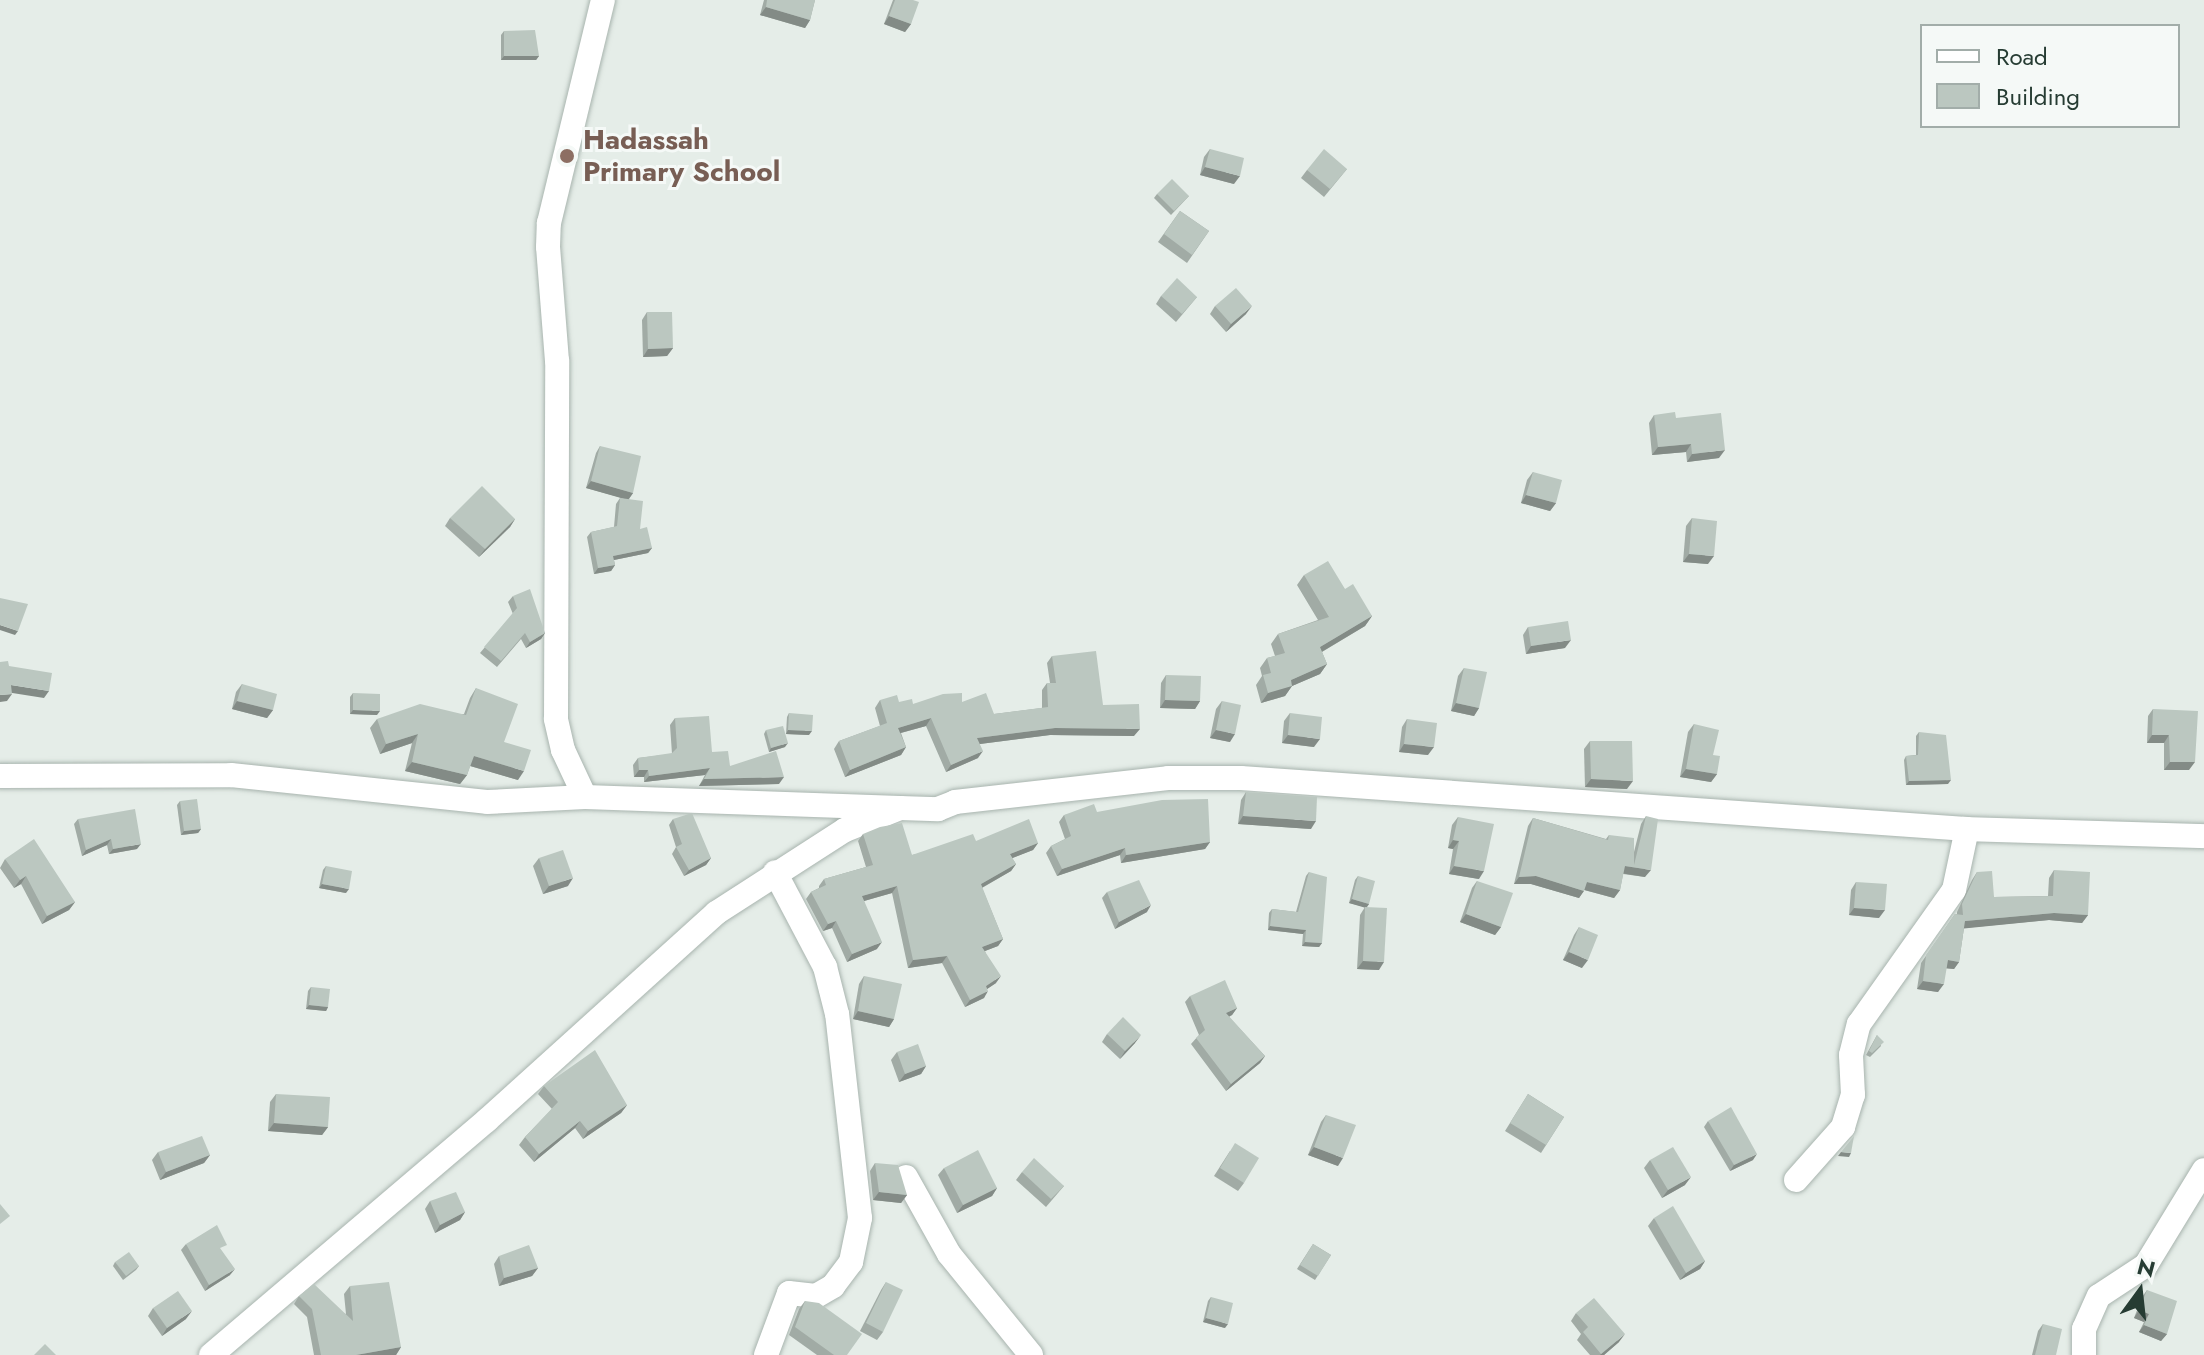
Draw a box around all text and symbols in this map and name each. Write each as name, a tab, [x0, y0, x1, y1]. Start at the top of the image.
legend	[1920, 24, 2180, 128]
text: Road	[1996, 39, 2048, 74]
text: Building	[1996, 79, 2080, 114]
place label: Hadassah Primary School	[583, 123, 780, 189]
marker: Hadassah Primary School	[558, 147, 576, 165]
text: N	[2134, 1250, 2159, 1286]
north arrow	[2100, 1251, 2180, 1331]

